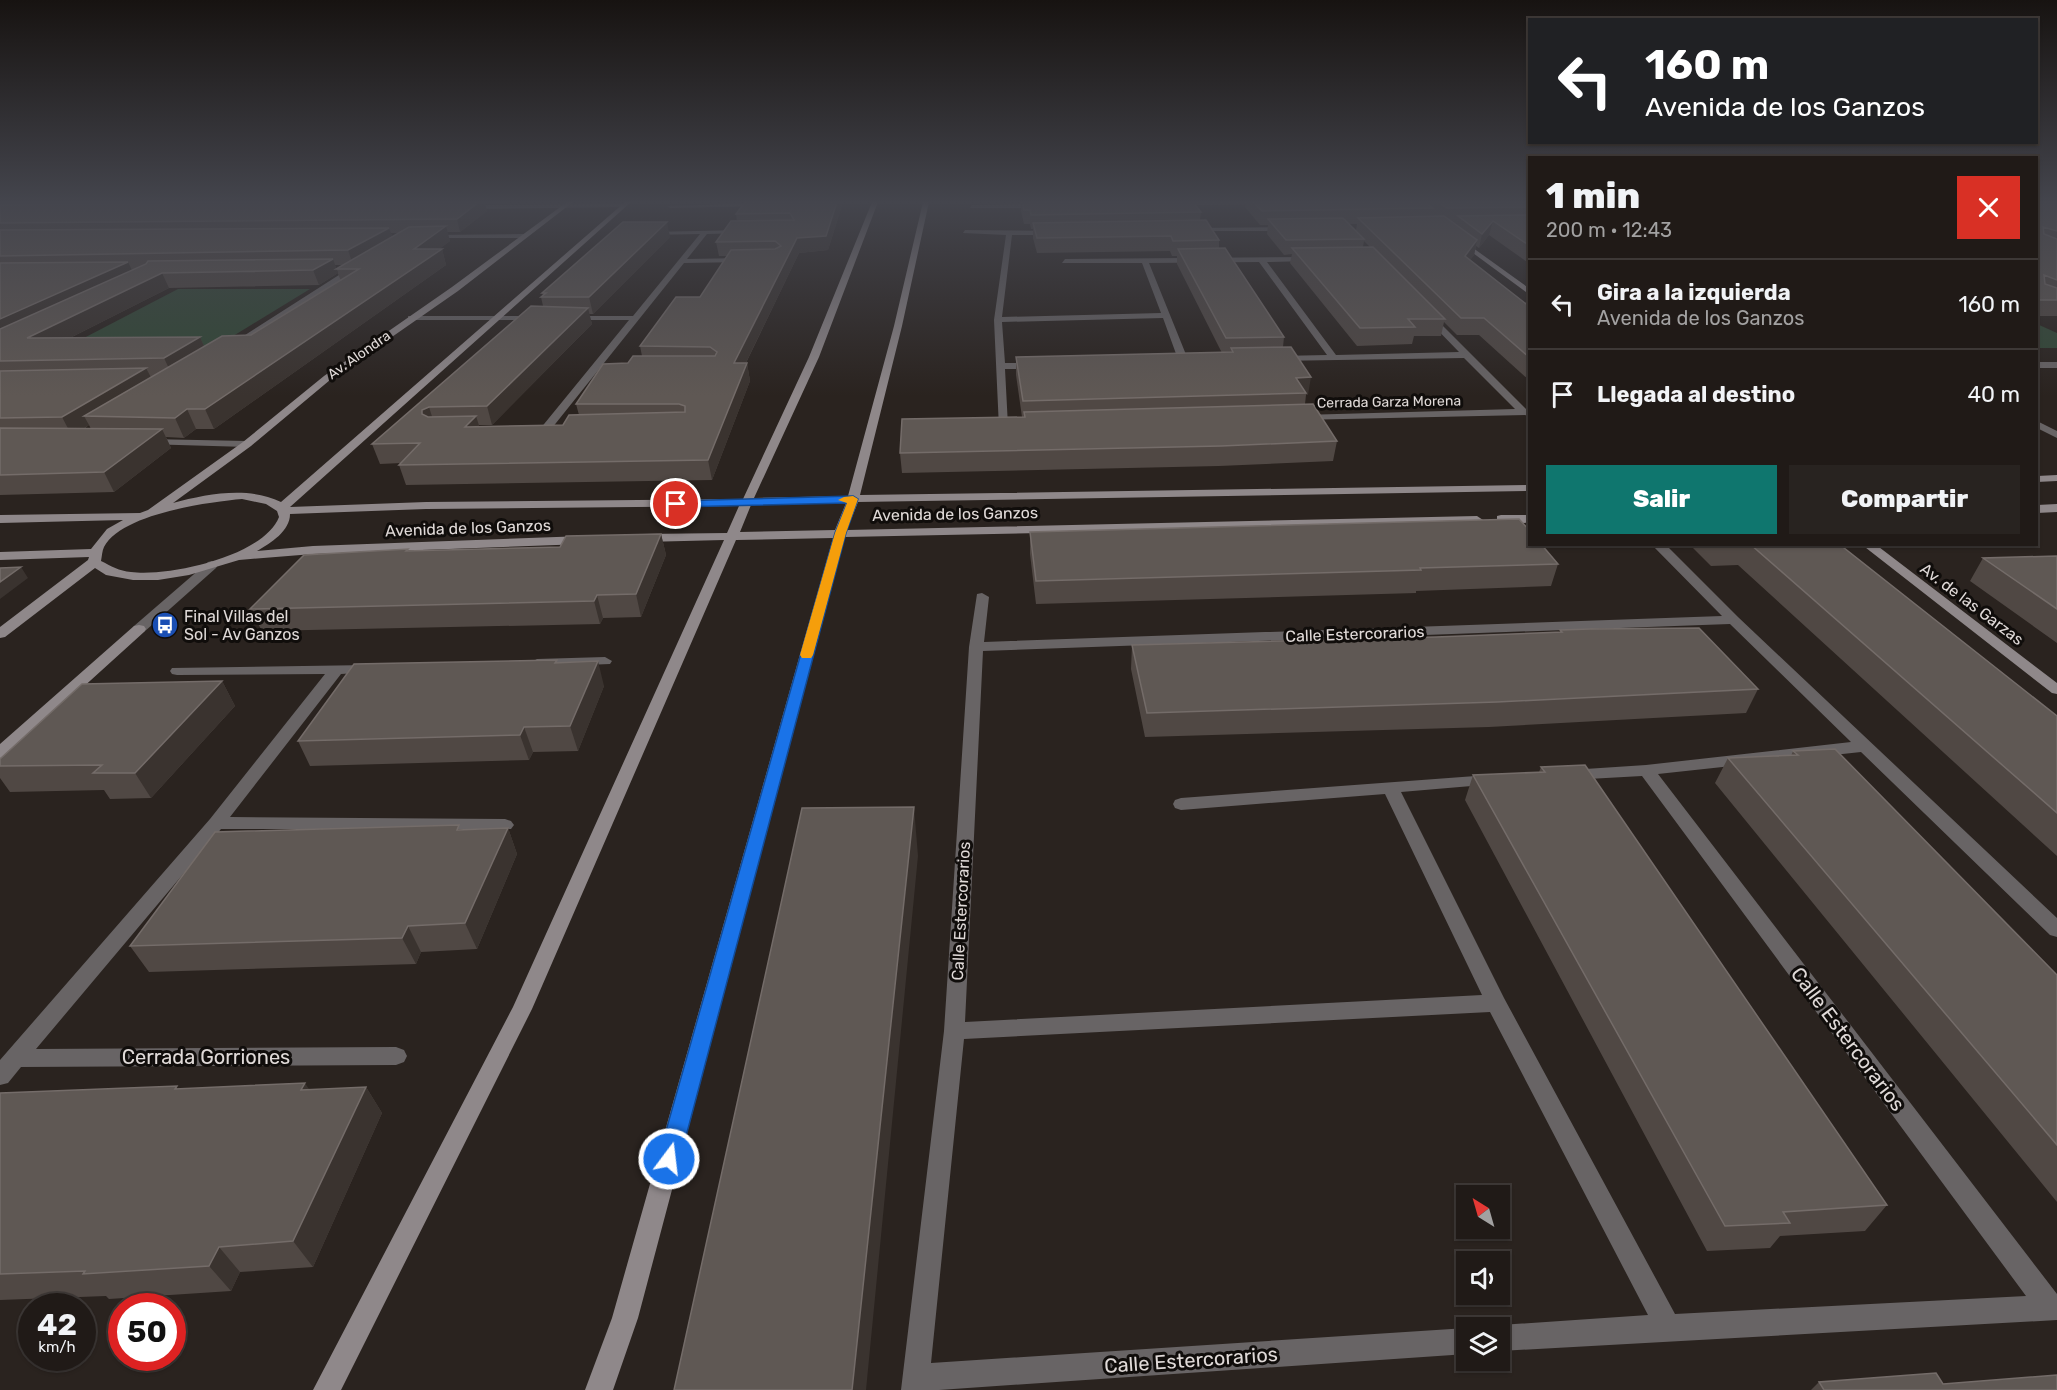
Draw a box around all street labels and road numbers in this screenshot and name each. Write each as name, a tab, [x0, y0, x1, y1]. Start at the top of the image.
street label: Av. Alondra	[324, 327, 394, 383]
street label: Cerrada Garza Morena	[1317, 392, 1461, 412]
street label: Avenida de los Ganzos	[872, 503, 1038, 525]
street label: Avenida de los Ganzos	[385, 516, 551, 540]
street label: Av. de las Garzas	[1917, 559, 2027, 649]
street label: Calle Estercorarios	[1285, 622, 1425, 646]
street label: Calle Estercorarios	[948, 841, 974, 981]
street label: Calle Estercorarios	[1786, 962, 1910, 1116]
street label: Cerrada Gorriones	[122, 1045, 290, 1069]
street label: Calle Estercorarios	[1103, 1342, 1279, 1378]

